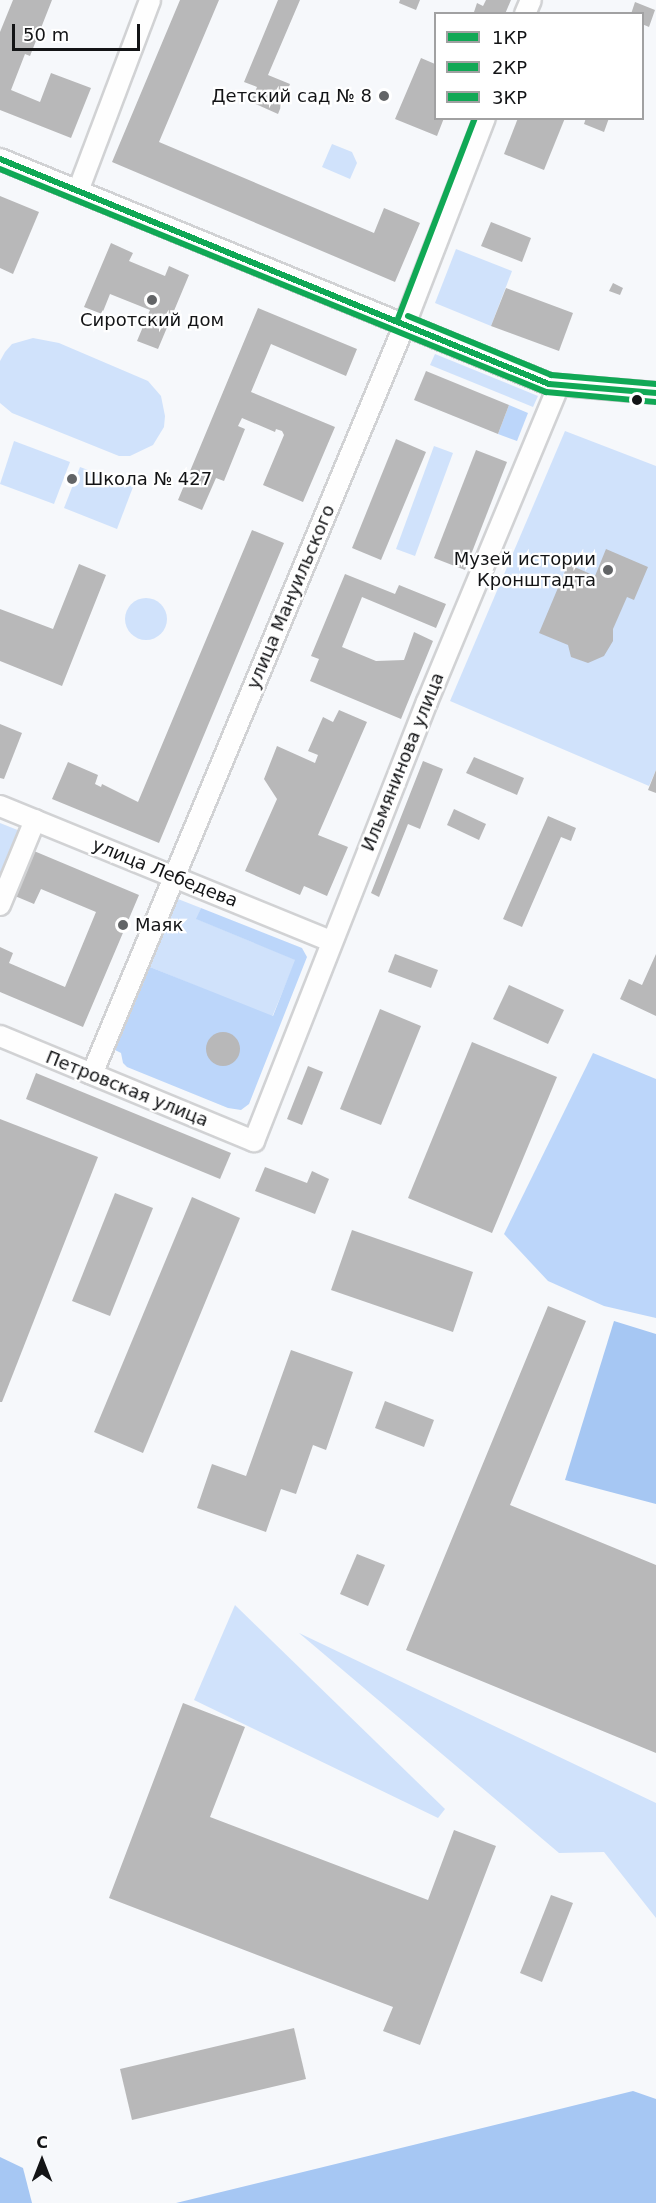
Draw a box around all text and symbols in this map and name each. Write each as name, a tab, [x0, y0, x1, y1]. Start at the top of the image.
scale bar	[15, 12, 142, 50]
legend	[434, 12, 644, 120]
text: 50 m	[23, 24, 69, 45]
text: 1КР	[492, 27, 527, 48]
text: 2КР	[492, 57, 527, 78]
place label: Детский сад № 8	[212, 85, 372, 107]
text: 3КР	[492, 87, 527, 108]
marker: Детский сад № 8	[377, 89, 391, 103]
marker: Сиротский дом	[145, 293, 159, 307]
place label: Сиротский дом	[80, 309, 224, 331]
unlabelled marker	[631, 394, 643, 406]
place label: Школа № 427	[84, 468, 212, 490]
marker: Школа № 427	[65, 472, 79, 486]
street label: улица Мануильского	[242, 502, 340, 692]
place label: Музей истории Кронштадта	[454, 549, 596, 592]
marker: Музей истории Кронштадта	[601, 563, 615, 577]
street label: Ильмянинова улица	[357, 670, 449, 854]
street label: улица Лебедева	[89, 834, 241, 912]
place label: Маяк	[135, 914, 183, 936]
marker: Маяк	[116, 918, 130, 932]
street label: Петровская улица	[42, 1046, 212, 1132]
north arrow	[12, 2131, 72, 2191]
text: С	[36, 2133, 48, 2152]

